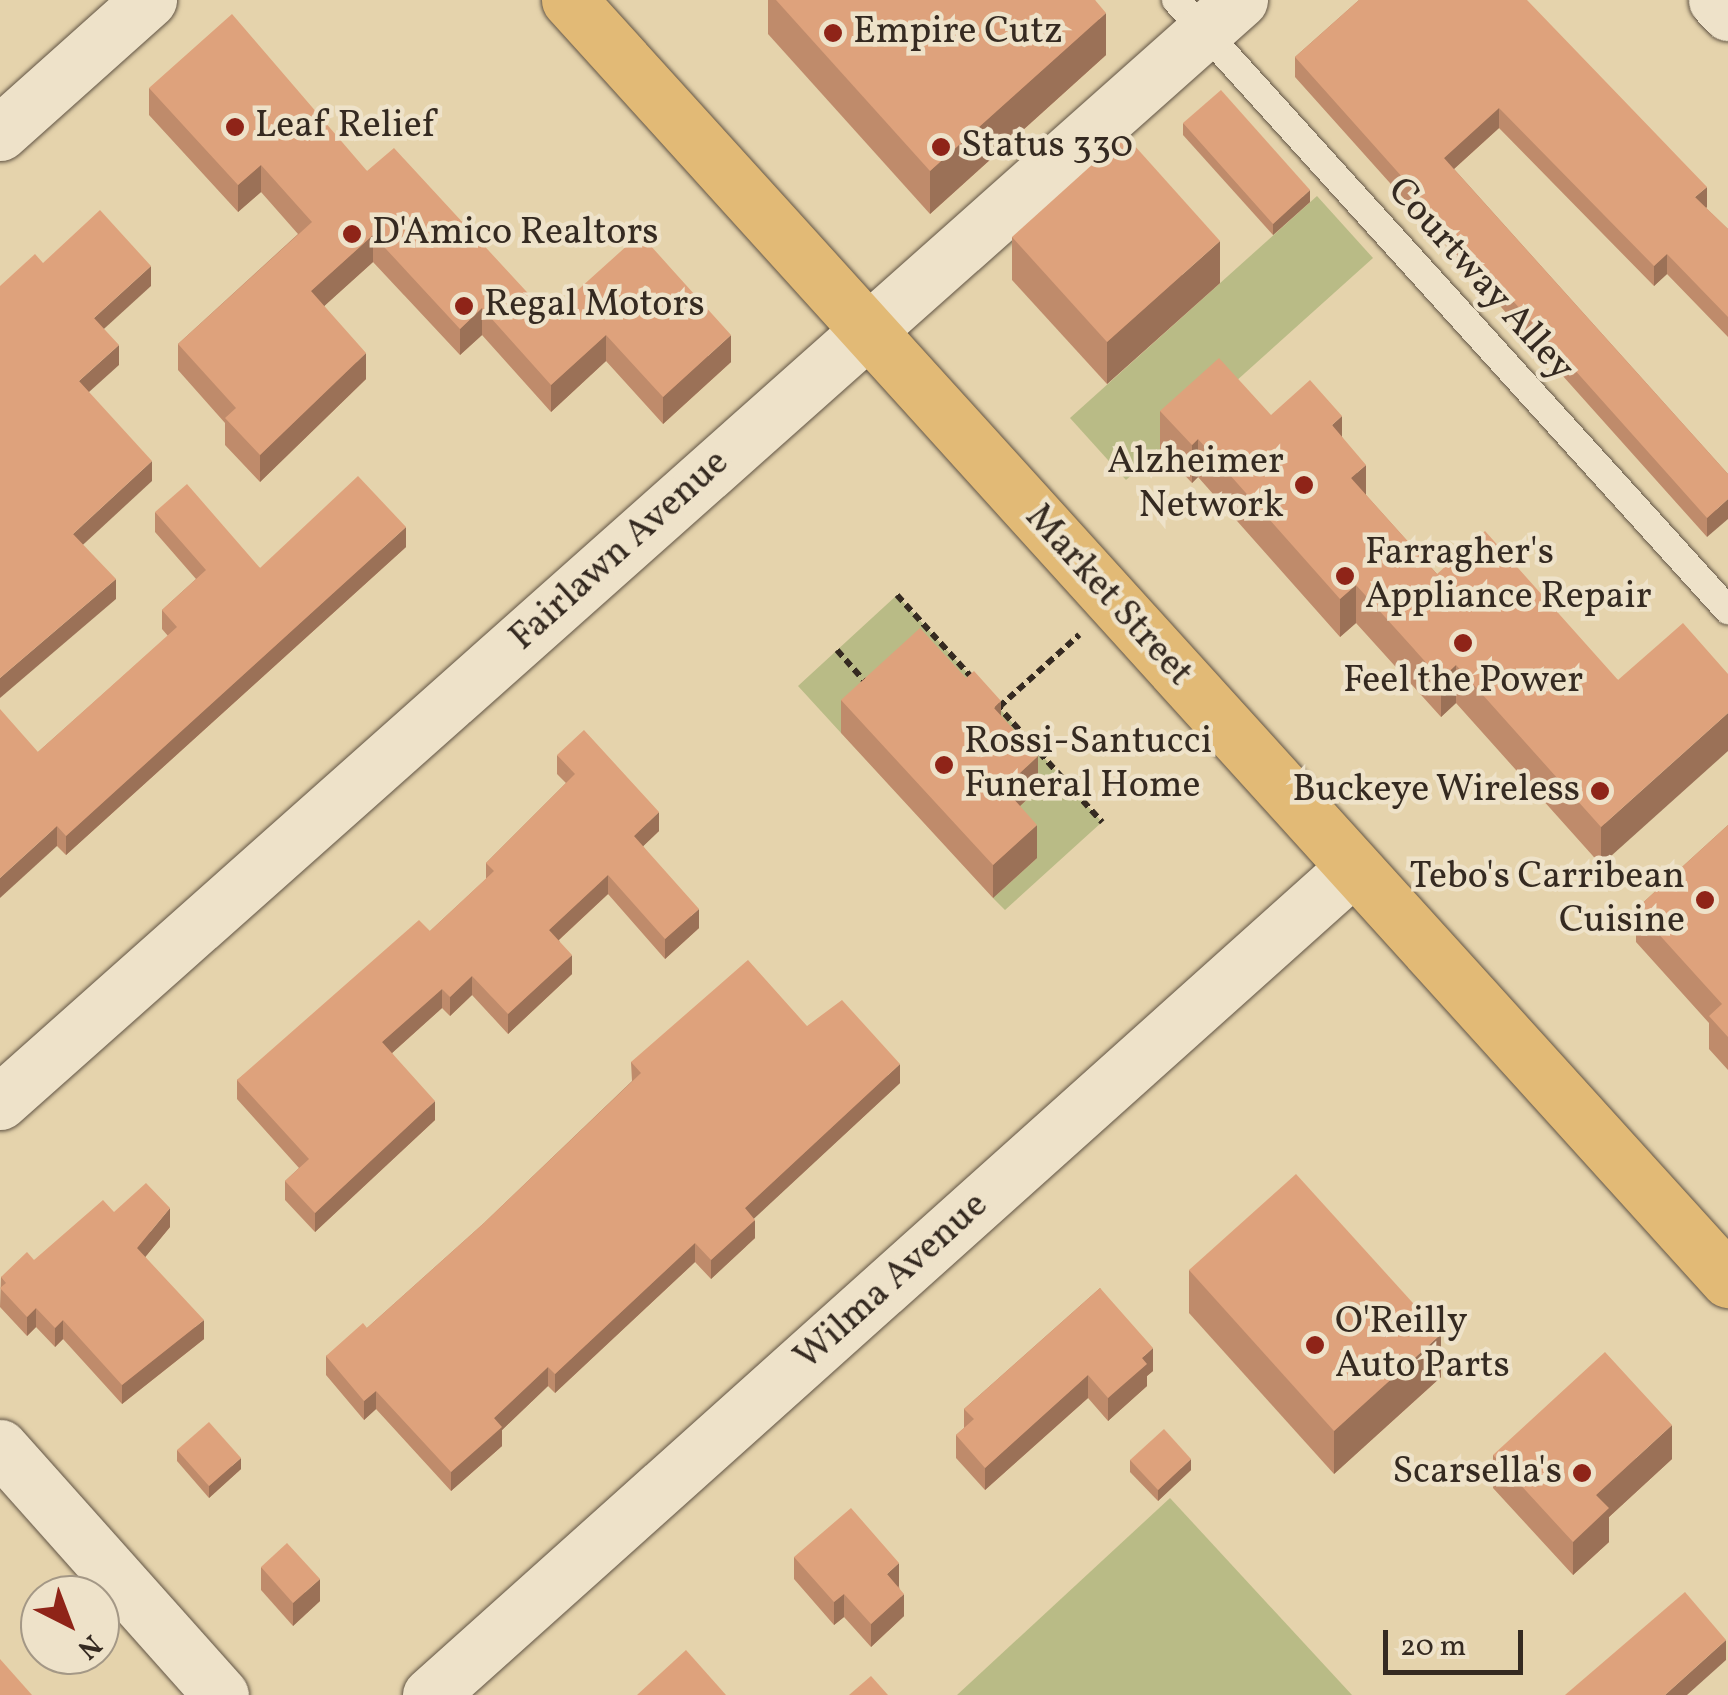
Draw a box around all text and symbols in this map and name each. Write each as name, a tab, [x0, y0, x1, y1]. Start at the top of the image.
place label: Empire Cutz	[853, 10, 1063, 56]
marker: Empire Cutz	[822, 22, 844, 44]
place label: Leaf Relief	[255, 104, 431, 150]
marker: Leaf Relief	[224, 116, 246, 138]
place label: Status 330	[961, 124, 1133, 170]
marker: Status 330	[930, 136, 952, 158]
street label: Courtway Alley	[1376, 169, 1584, 391]
place label: D'Amico Realtors	[372, 211, 659, 257]
marker: D'Amico Realtors	[341, 223, 363, 245]
place label: Regal Motors	[484, 283, 705, 329]
marker: Regal Motors	[453, 295, 475, 317]
place label: Alzheimer Network	[1107, 440, 1284, 530]
street label: Fairlawn Avenue	[501, 441, 739, 661]
marker: Alzheimer Network	[1293, 474, 1315, 496]
street label: Market Street	[1014, 496, 1202, 696]
place label: Farragher's Appliance Repair	[1365, 531, 1652, 620]
marker: Farragher's Appliance Repair	[1334, 565, 1356, 587]
marker: Feel the Power	[1452, 632, 1474, 654]
place label: Feel the Power	[1343, 659, 1583, 705]
place label: Rossi-Santucci Funeral Home	[964, 720, 1212, 809]
marker: Rossi-Santucci Funeral Home	[933, 754, 955, 776]
place label: Buckeye Wireless	[1291, 768, 1580, 814]
marker: Buckeye Wireless	[1589, 780, 1611, 802]
place label: Tebo's Carribean Cuisine	[1410, 855, 1685, 944]
marker: Tebo's Carribean Cuisine	[1694, 889, 1716, 911]
street label: Wilma Avenue	[786, 1183, 998, 1381]
place label: O'Reilly Auto Parts	[1335, 1300, 1510, 1390]
marker: O'Reilly Auto Parts	[1304, 1334, 1326, 1356]
place label: Scarsella's	[1392, 1450, 1562, 1496]
marker: Scarsella's	[1571, 1462, 1593, 1484]
north arrow	[20, 1575, 120, 1675]
scale bar	[1388, 1610, 1528, 1672]
text: N	[68, 1625, 110, 1667]
text: 20 m	[1400, 1626, 1466, 1668]

